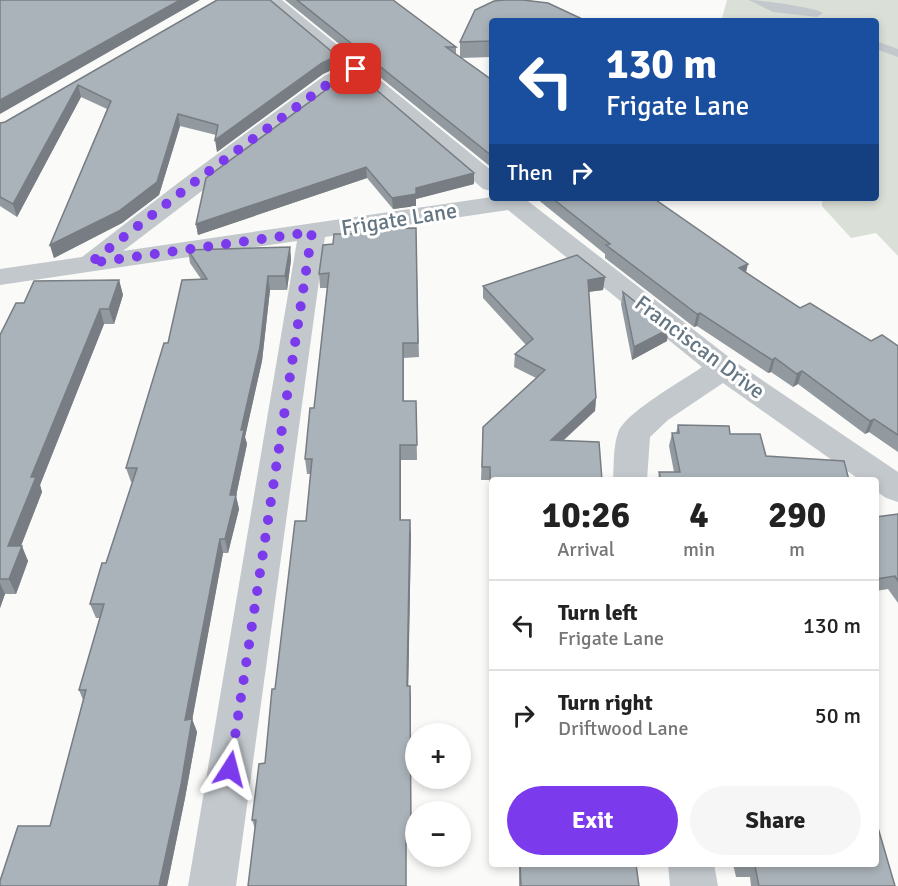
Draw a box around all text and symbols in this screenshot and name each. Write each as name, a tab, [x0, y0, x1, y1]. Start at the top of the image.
text: 130 m	[606, 39, 717, 90]
icon: left	[507, 42, 585, 120]
pin	[330, 43, 381, 94]
icon: arrive	[339, 52, 372, 85]
text: Frigate Lane	[606, 90, 749, 123]
icon: right	[565, 156, 598, 189]
text: Then	[507, 159, 553, 186]
street label: Frigate Lane	[339, 197, 459, 241]
street label: Franciscan Drive	[630, 289, 770, 405]
text: 10:26	[542, 493, 630, 538]
text: 4	[689, 493, 709, 538]
text: 290	[768, 493, 826, 538]
text: Arrival	[557, 537, 615, 562]
text: min	[683, 537, 715, 562]
text: m	[789, 537, 805, 562]
text: Turn left	[558, 599, 638, 626]
icon: left	[507, 609, 540, 642]
text: 130 m	[803, 612, 861, 639]
text: Frigate Lane	[558, 626, 664, 651]
text: Turn right	[558, 689, 653, 716]
icon: right	[507, 699, 540, 732]
text: 50 m	[815, 702, 861, 729]
text: Driftwood Lane	[558, 716, 688, 741]
map controls	[405, 723, 471, 867]
button: +	[405, 723, 471, 789]
position arrow	[198, 737, 262, 801]
button: Exit	[507, 786, 678, 855]
button: Share	[690, 786, 861, 855]
button: −	[405, 801, 471, 867]

